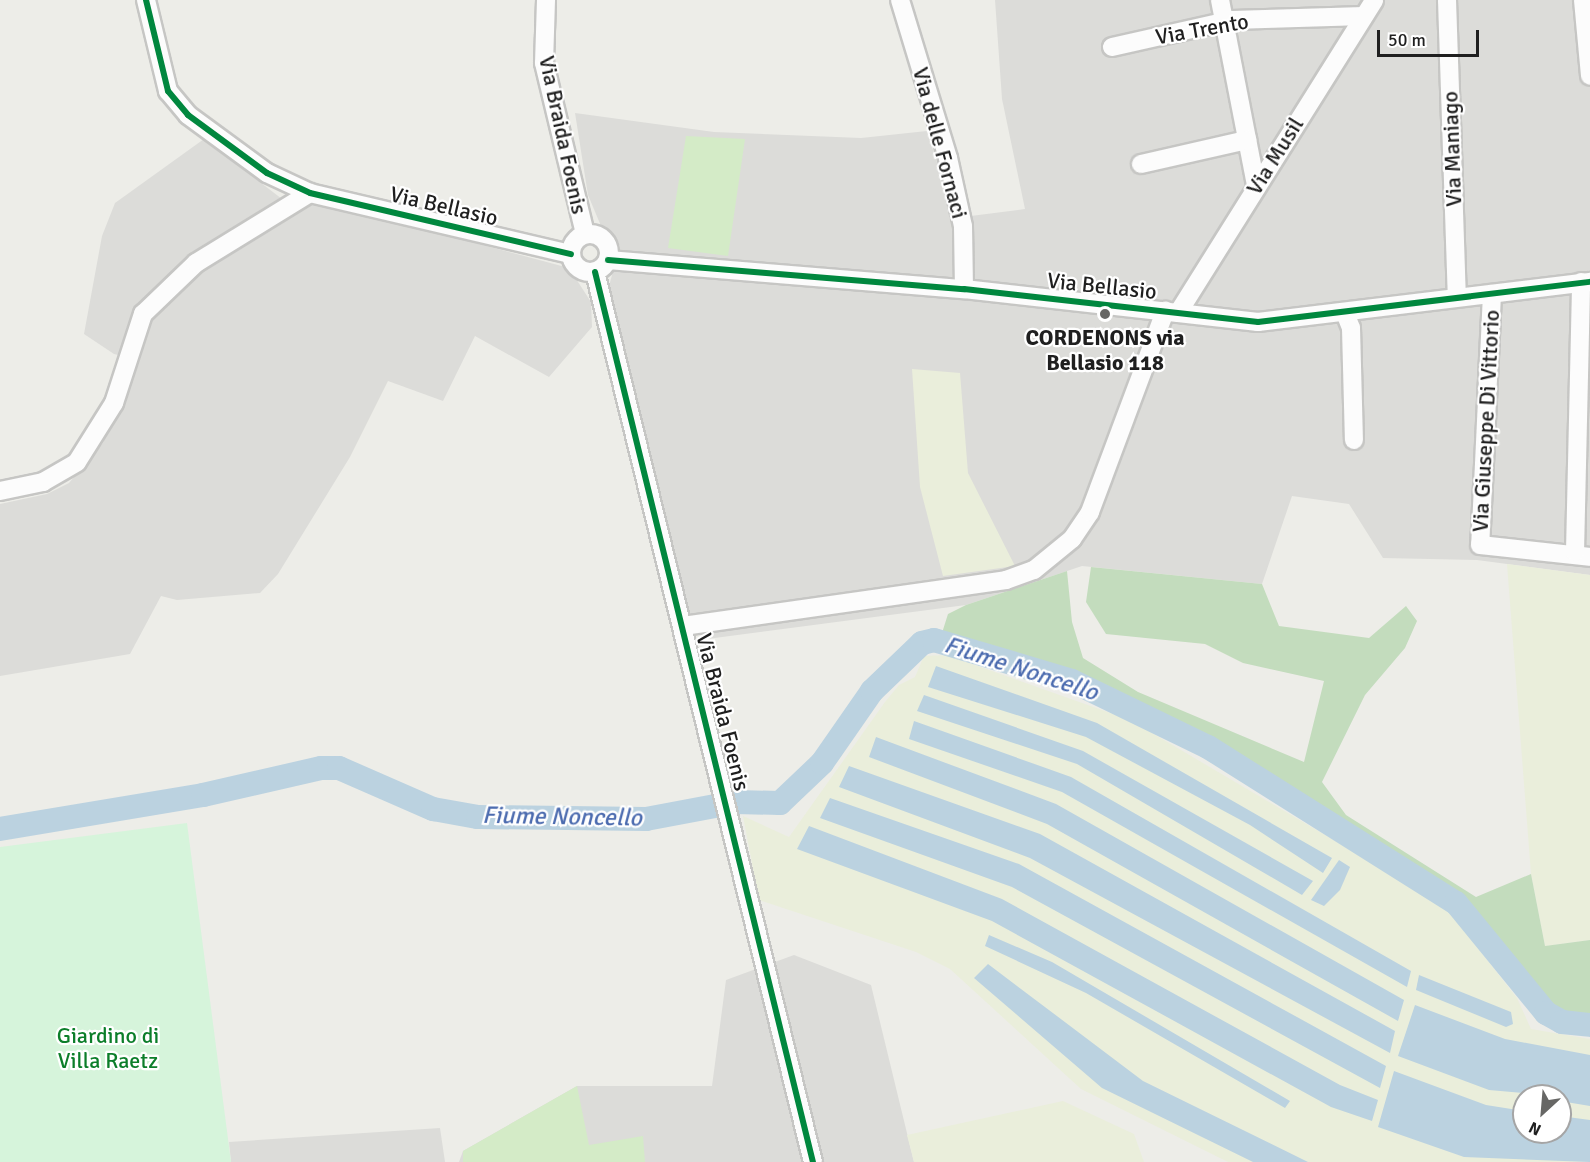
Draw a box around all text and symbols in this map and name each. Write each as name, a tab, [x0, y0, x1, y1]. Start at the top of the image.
street label: Via Trento	[1153, 8, 1251, 50]
scale bar	[1380, 18, 1482, 56]
text: 50 m	[1388, 29, 1426, 51]
street label: Via Braida Foenis	[533, 53, 593, 217]
street label: Via delle Fornaci	[907, 64, 973, 222]
street label: Via Maniago	[1437, 91, 1467, 207]
street label: Via Musil	[1241, 112, 1309, 200]
street label: Via Bellasio	[388, 181, 500, 231]
street label: Via Bellasio	[1046, 267, 1158, 305]
marker: CORDENONS via Bellasio 118	[1098, 307, 1112, 321]
street label: Via Giuseppe Di Vittorio	[1467, 309, 1505, 533]
place label: CORDENONS via Bellasio 118	[1025, 324, 1185, 376]
street label: Via Braida Foenis	[691, 631, 755, 793]
water label: Fiume Noncello	[941, 631, 1101, 707]
water label: Fiume Noncello	[482, 801, 642, 833]
park label: Giardino di Villa Raetz	[57, 1022, 159, 1074]
north arrow	[1512, 1084, 1572, 1144]
text: N	[1526, 1117, 1544, 1140]

